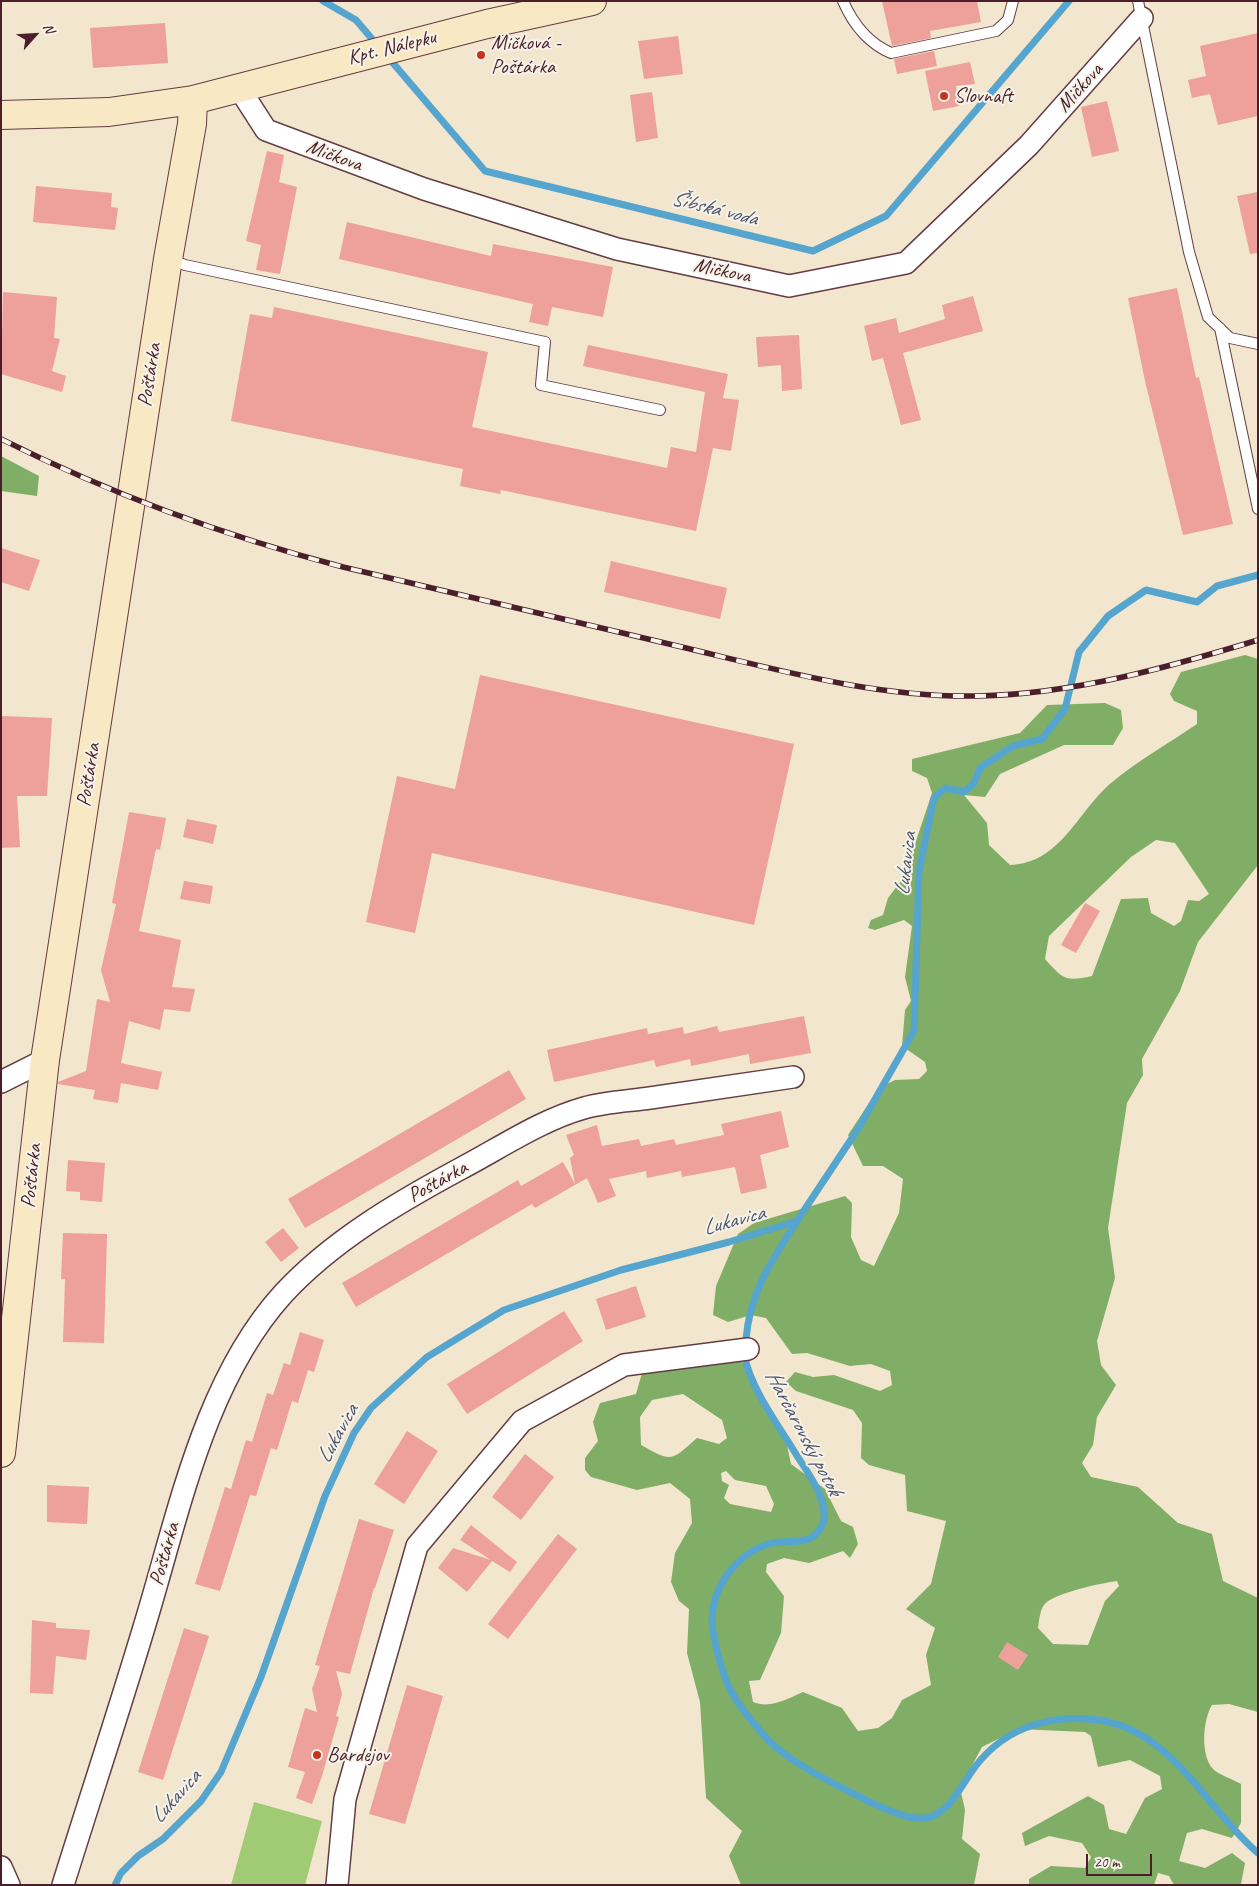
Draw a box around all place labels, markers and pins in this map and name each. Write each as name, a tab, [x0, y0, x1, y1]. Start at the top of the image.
place label: Mičková - Poštárka	[491, 30, 561, 80]
marker: Mičková - Poštárka	[475, 49, 487, 61]
place label: Slovnaft	[954, 83, 1013, 109]
marker: Slovnaft	[938, 90, 950, 102]
place label: Bardejov	[327, 1742, 388, 1768]
marker: Bardejov	[311, 1749, 323, 1761]

